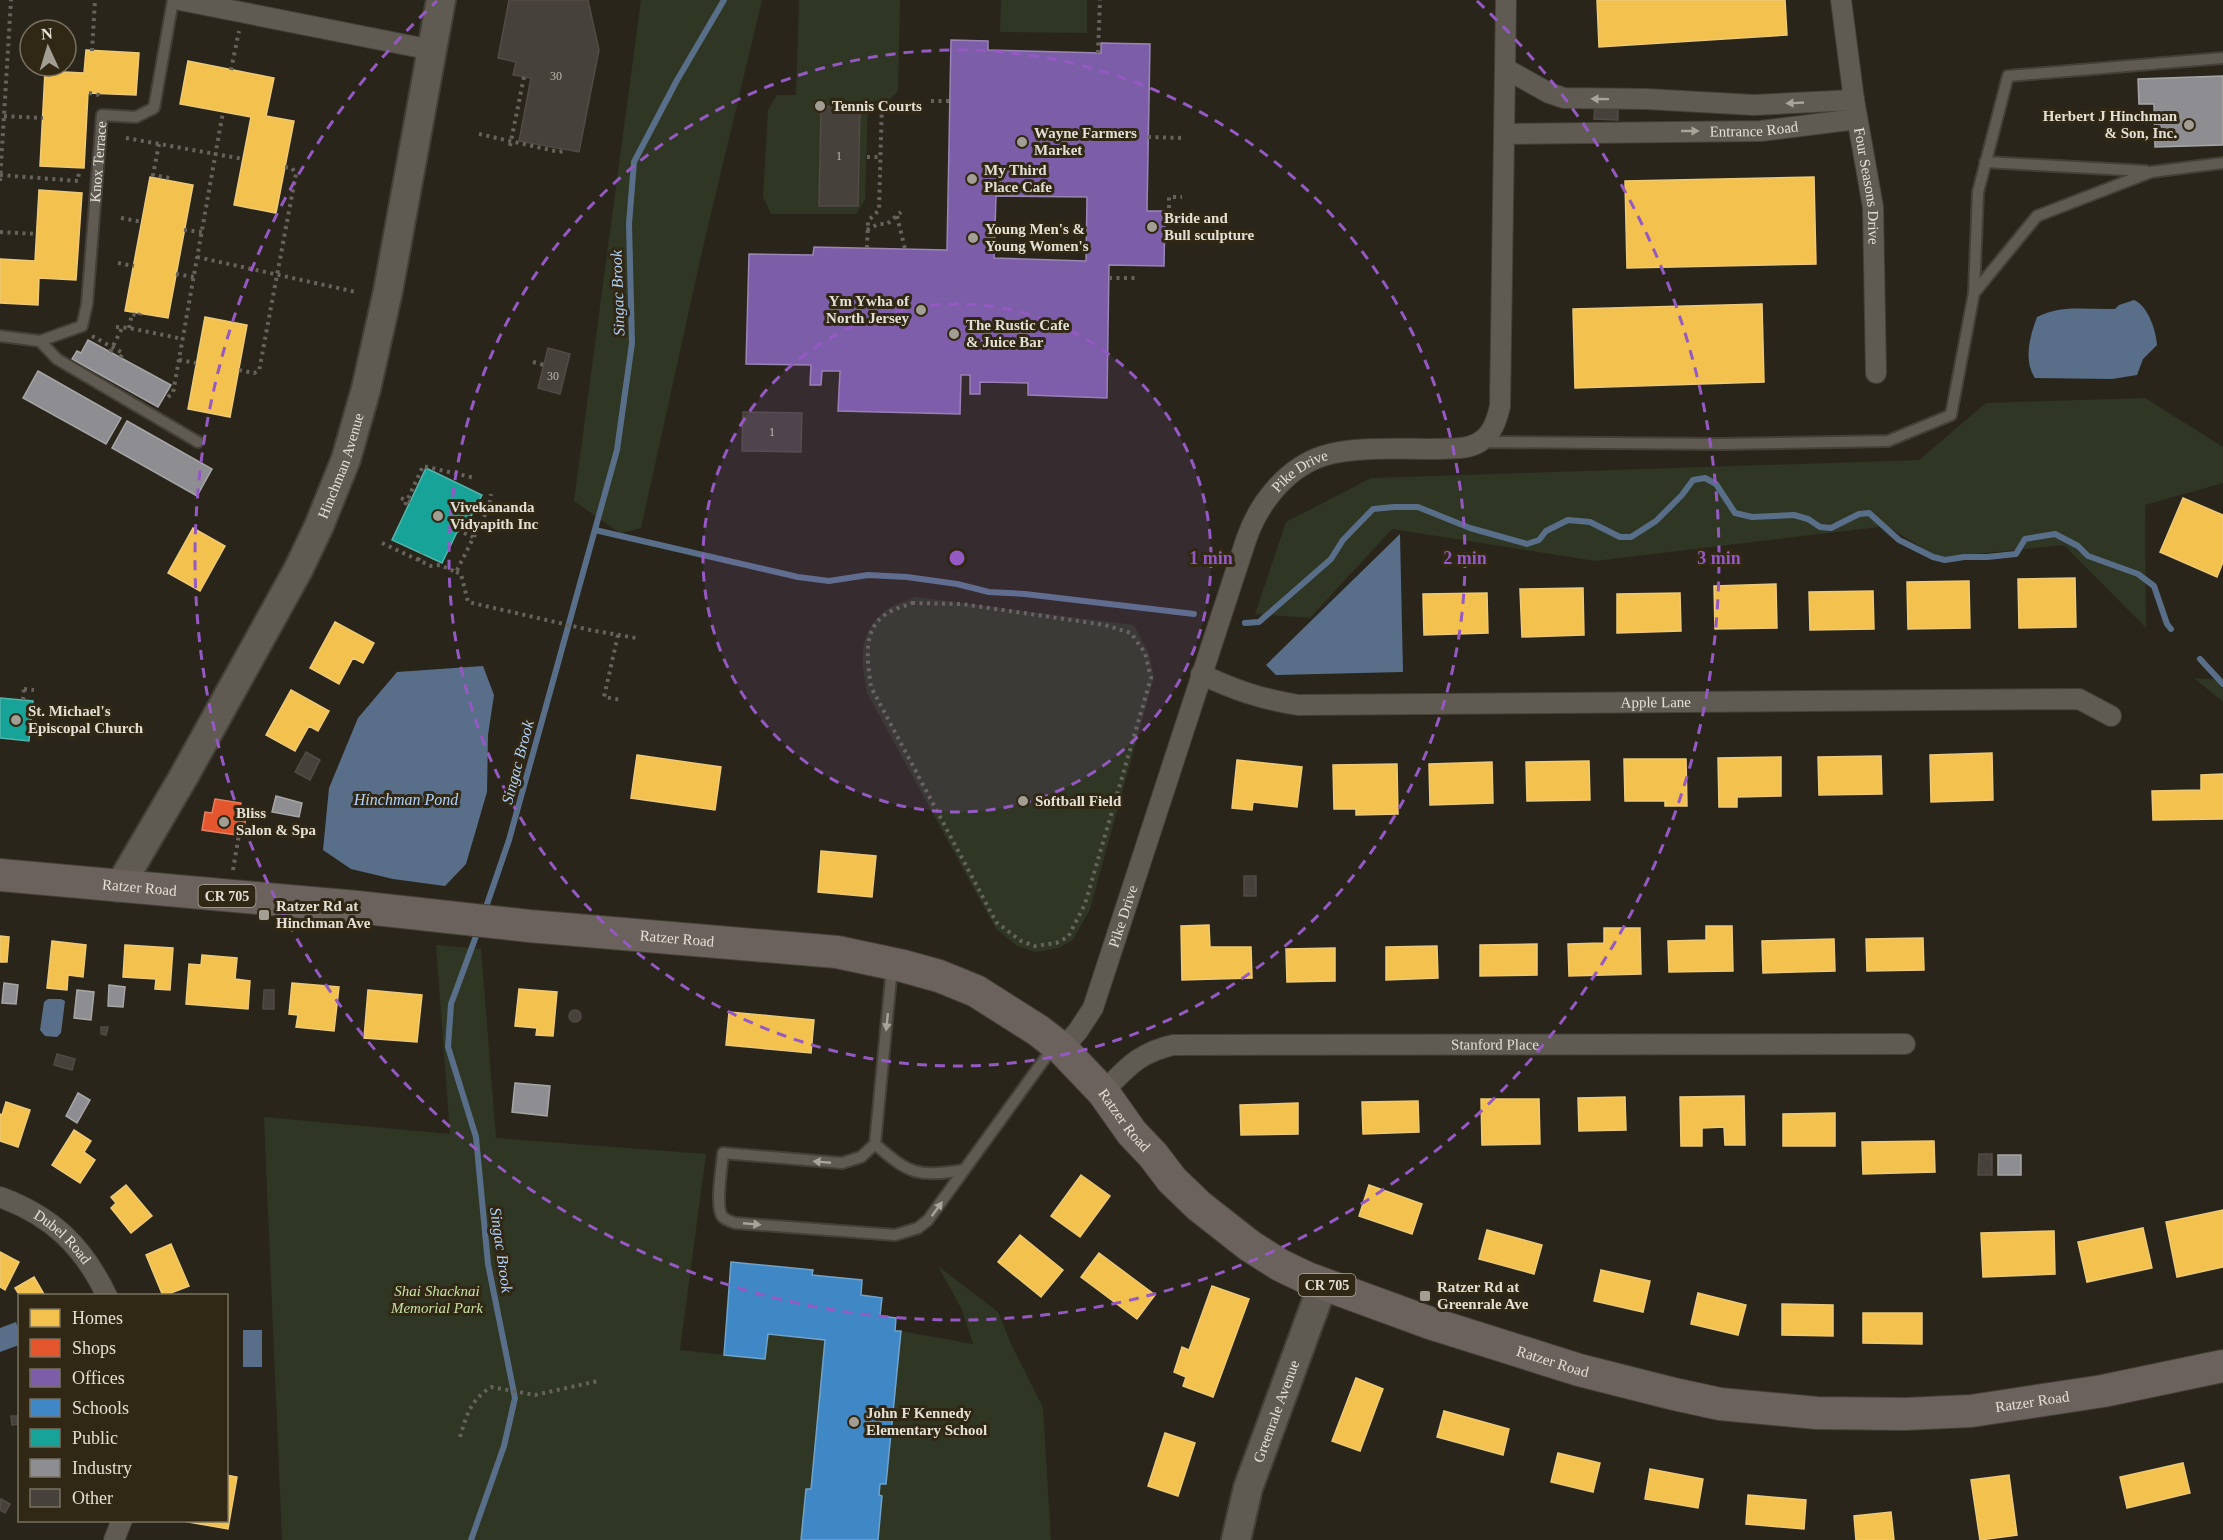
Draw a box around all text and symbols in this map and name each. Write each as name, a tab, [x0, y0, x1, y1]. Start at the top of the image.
north arrow	[18, 18, 78, 78]
text: N	[41, 25, 54, 42]
house number: 30	[550, 69, 562, 83]
one-way arrow	[1591, 94, 1610, 103]
place label: Tennis Courts	[832, 98, 922, 114]
one-way arrow	[1786, 98, 1805, 107]
marker: Tennis Courts	[813, 99, 827, 113]
place label: Herbert J Hinchman & Son, Inc.	[2043, 108, 2178, 141]
street label: Entrance Road	[1709, 118, 1800, 140]
marker: Herbert J Hinchman & Son, Inc.	[2182, 118, 2196, 132]
street label: Knox Terrace	[87, 120, 110, 203]
place label: Wayne Farmers Market	[1034, 125, 1137, 158]
one-way arrow	[1681, 126, 1700, 136]
street label: Four Seasons Drive	[1851, 126, 1882, 245]
marker: Wayne Farmers Market	[1015, 135, 1029, 149]
house number: 1	[836, 149, 842, 163]
place label: My Third Place Cafe	[984, 162, 1052, 195]
marker: My Third Place Cafe	[965, 172, 979, 186]
place label: Bride and Bull sculpture	[1164, 210, 1255, 243]
marker: Bride and Bull sculpture	[1145, 220, 1159, 234]
place label: Young Men's & Young Women's	[985, 221, 1089, 254]
marker: Young Men's & Young Women's	[966, 231, 980, 245]
water label: Singac Brook	[607, 249, 628, 336]
place label: Ym Ywha of North Jersey	[826, 293, 910, 326]
marker: Ym Ywha of North Jersey	[914, 303, 928, 317]
place label: The Rustic Cafe & Juice Bar	[966, 317, 1070, 350]
marker: The Rustic Cafe & Juice Bar	[947, 327, 961, 341]
house number: 30	[547, 369, 559, 383]
street label: Hinchman Avenue	[315, 411, 367, 521]
house number: 1	[769, 425, 775, 439]
street label: Pike Drive	[1268, 447, 1330, 495]
place label: Vivekananda Vidyapith Inc	[450, 499, 539, 532]
marker: Vivekananda Vidyapith Inc	[431, 509, 445, 523]
centre of rings	[947, 548, 967, 568]
text: 1 min	[1189, 548, 1233, 568]
text: 2 min	[1443, 548, 1487, 568]
text: 3 min	[1697, 548, 1741, 568]
street label: Apple Lane	[1620, 694, 1691, 711]
place label: St. Michael's Episcopal Church	[28, 703, 144, 736]
marker: St. Michael's Episcopal Church	[9, 713, 23, 727]
water label: Singac Brook	[498, 718, 538, 806]
water label: Hinchman Pond	[353, 791, 459, 808]
place label: Softball Field	[1035, 793, 1122, 809]
marker: Softball Field	[1016, 794, 1030, 808]
place label: Bliss Salon & Spa	[236, 805, 317, 838]
marker: Bliss Salon & Spa	[217, 815, 231, 829]
street label: Ratzer Road	[102, 876, 178, 899]
street label: Pike Drive	[1105, 883, 1141, 950]
road number: CR 705	[198, 885, 256, 907]
place label: Ratzer Rd at Hinchman Ave	[276, 898, 371, 931]
marker: Ratzer Rd at Hinchman Ave	[257, 908, 271, 922]
street label: Ratzer Road	[639, 927, 715, 950]
one-way arrow	[882, 1012, 892, 1031]
street label: Stanford Place	[1451, 1036, 1539, 1053]
street label: Ratzer Road	[1095, 1086, 1154, 1155]
one-way arrow	[813, 1157, 832, 1166]
one-way arrow	[930, 1201, 942, 1216]
water label: Singac Brook	[486, 1206, 516, 1295]
street label: Dubel Road	[31, 1207, 94, 1267]
one-way arrow	[742, 1219, 761, 1229]
road number: CR 705	[1298, 1274, 1356, 1296]
place label: Ratzer Rd at Greenrale Ave	[1437, 1279, 1529, 1312]
park label: Shai Shacknai Memorial Park	[390, 1283, 483, 1316]
marker: Ratzer Rd at Greenrale Ave	[1418, 1289, 1432, 1303]
legend	[18, 1294, 228, 1522]
text: Homes	[72, 1308, 123, 1328]
text: Shops	[72, 1338, 116, 1358]
street label: Ratzer Road	[1515, 1343, 1591, 1380]
street label: Greenrale Avenue	[1250, 1358, 1302, 1465]
text: Offices	[72, 1368, 125, 1388]
street label: Ratzer Road	[1994, 1388, 2071, 1415]
text: Schools	[72, 1398, 129, 1418]
place label: John F Kennedy Elementary School	[866, 1405, 987, 1438]
marker: John F Kennedy Elementary School	[847, 1415, 861, 1429]
text: Public	[72, 1428, 118, 1448]
text: Industry	[72, 1458, 132, 1478]
text: Other	[72, 1488, 113, 1508]

